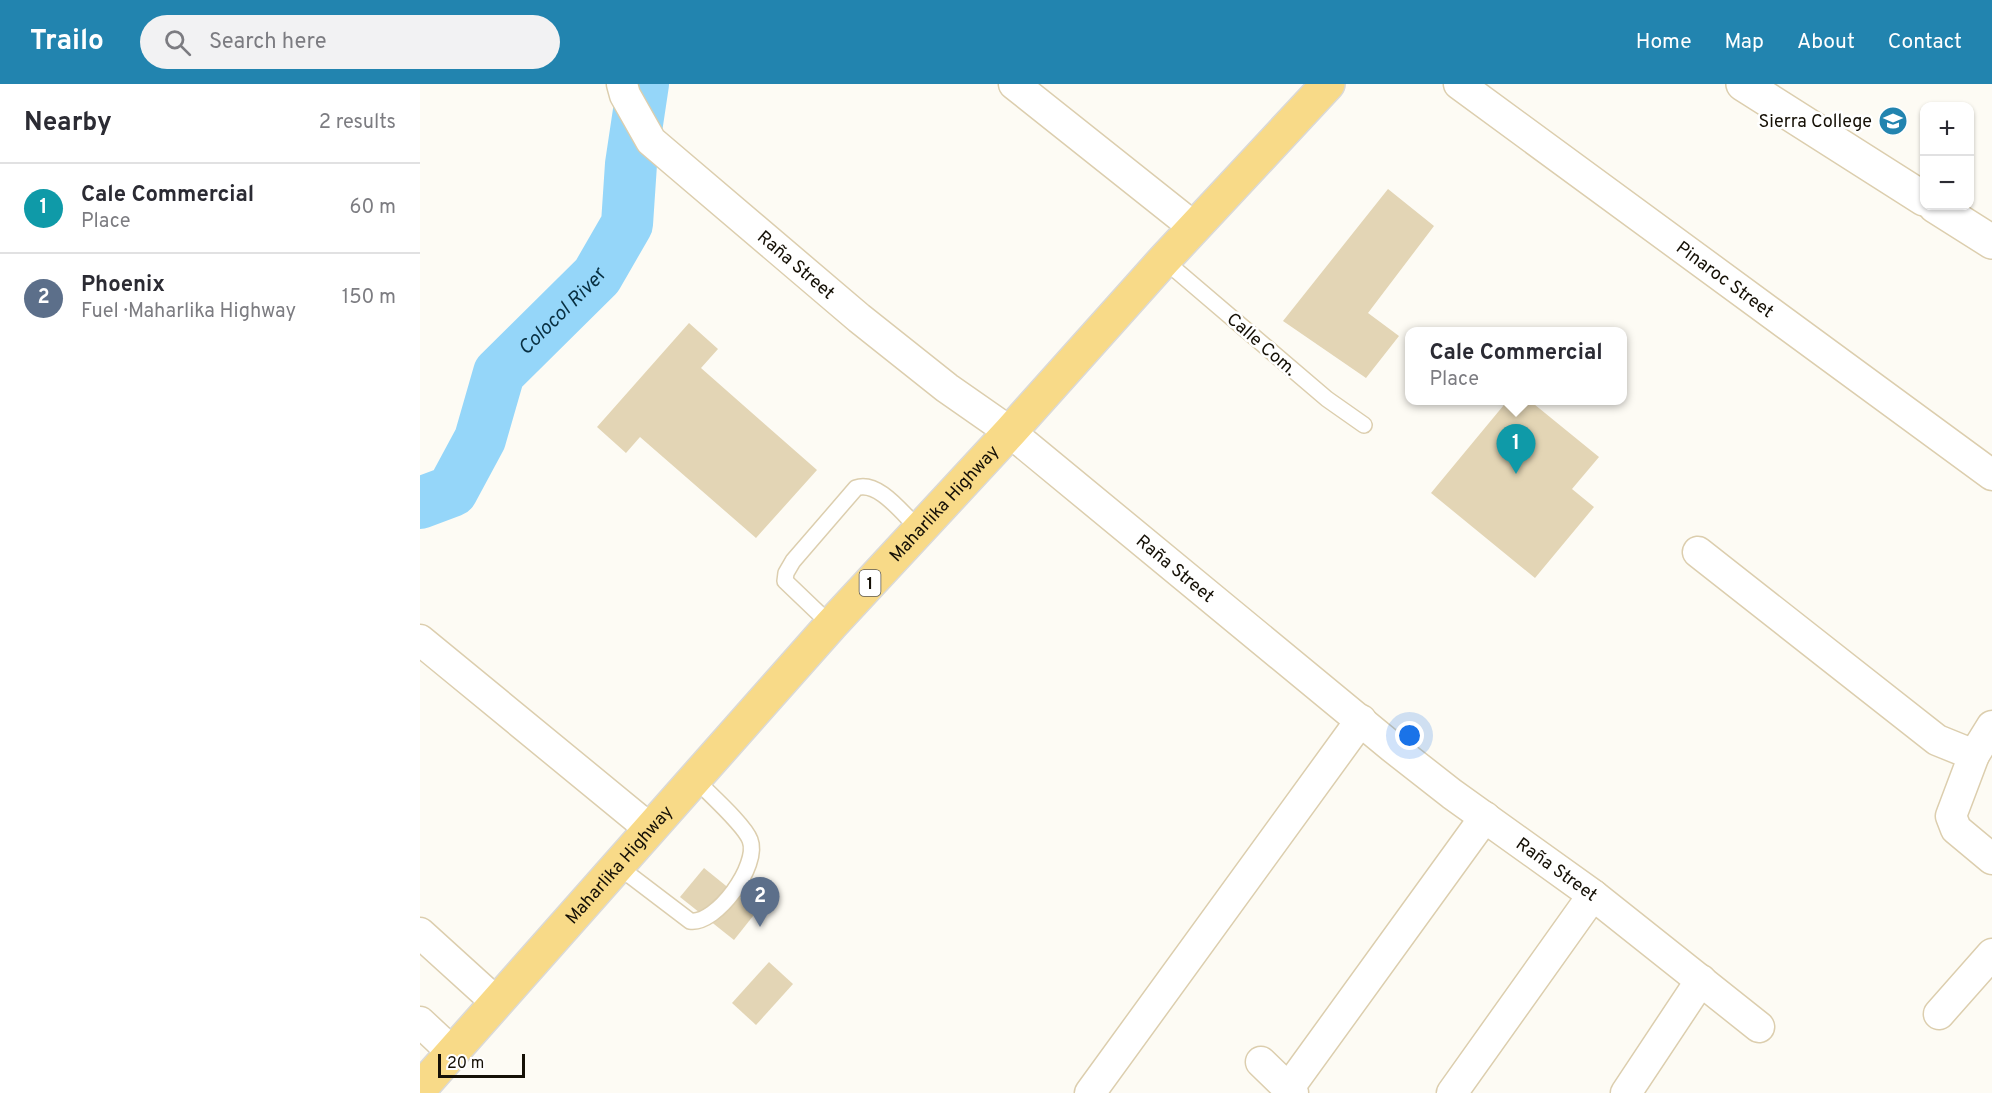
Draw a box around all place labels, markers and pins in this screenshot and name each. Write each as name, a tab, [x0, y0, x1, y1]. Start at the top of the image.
school or university icon: Sierra College	[1877, 105, 1909, 137]
place label: Sierra College	[1759, 111, 1872, 134]
pin: 1	[1496, 424, 1536, 474]
pin: 2	[740, 878, 780, 927]

